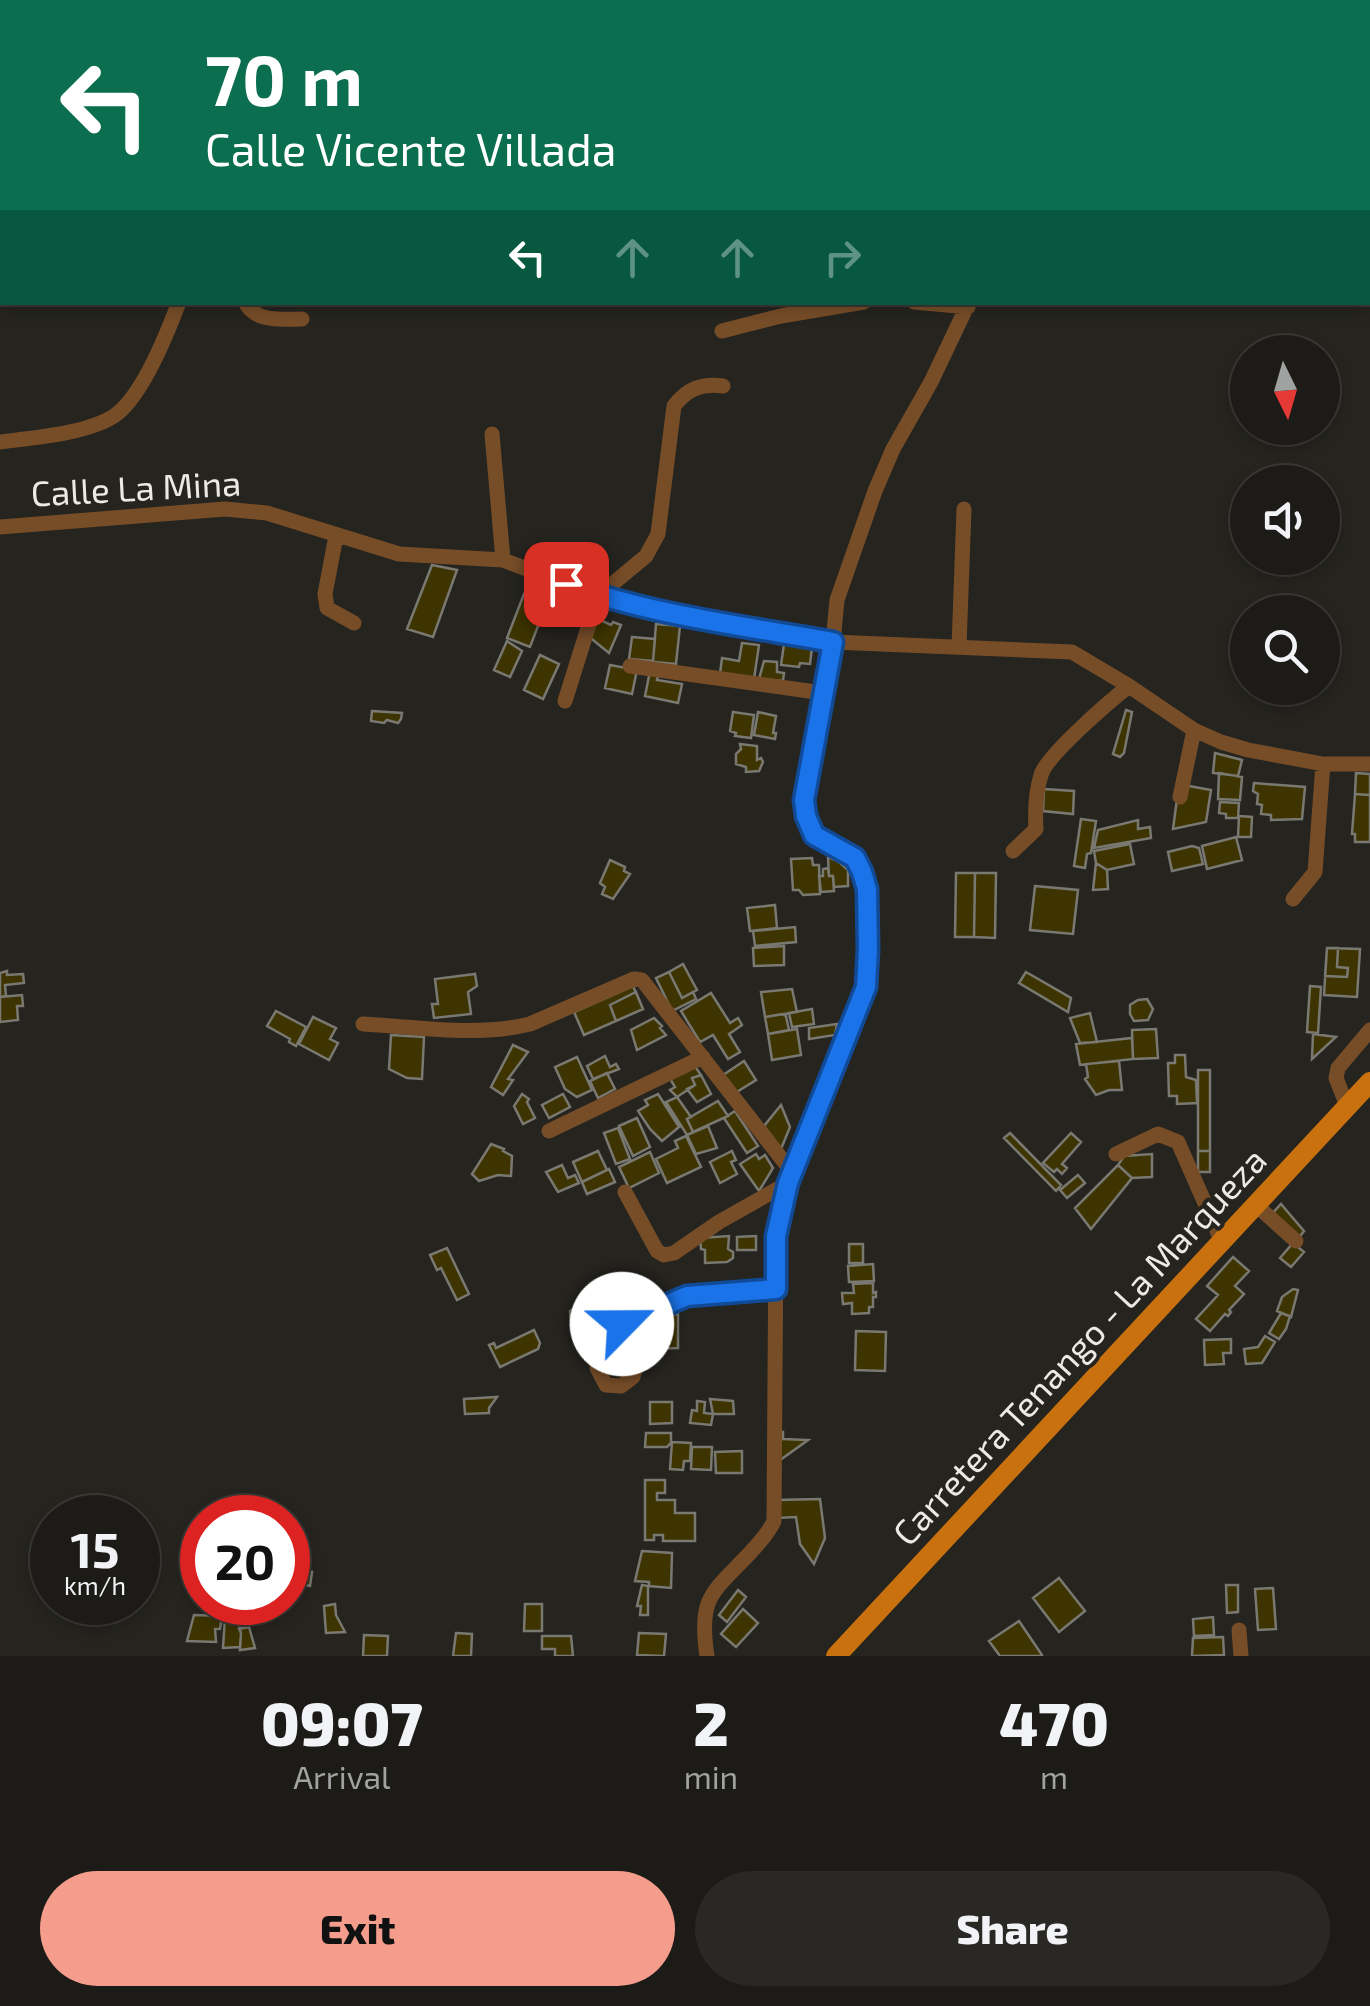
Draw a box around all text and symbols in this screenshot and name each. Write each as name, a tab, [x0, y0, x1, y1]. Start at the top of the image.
text: 70 m	[205, 36, 363, 120]
icon: left	[40, 40, 170, 170]
text: Calle Vicente Villada	[205, 121, 616, 175]
icon: left	[500, 230, 555, 285]
icon: ahead	[605, 230, 660, 285]
icon: ahead	[710, 230, 765, 285]
icon: right	[815, 230, 870, 285]
north arrow	[1230, 335, 1340, 445]
map controls	[1230, 335, 1340, 705]
street label: Calle La Mina	[30, 461, 242, 513]
button: sound	[1230, 465, 1340, 575]
pin	[524, 542, 609, 627]
icon: arrive	[539, 557, 594, 612]
button: search	[1230, 595, 1340, 705]
street label: Carretera Tenango - La Marqueza	[883, 1138, 1274, 1553]
position arrow	[570, 1272, 674, 1376]
speed limit sign: 20	[180, 1495, 310, 1625]
text: 15	[70, 1518, 120, 1578]
text: km/h	[64, 1570, 126, 1600]
text: 09:07	[261, 1686, 423, 1758]
text: 2	[693, 1686, 729, 1758]
text: 470	[999, 1686, 1109, 1758]
text: Arrival	[293, 1757, 391, 1795]
text: min	[684, 1757, 738, 1795]
text: m	[1040, 1757, 1068, 1795]
button: Exit	[40, 1871, 675, 1986]
button: Share	[695, 1871, 1330, 1986]

